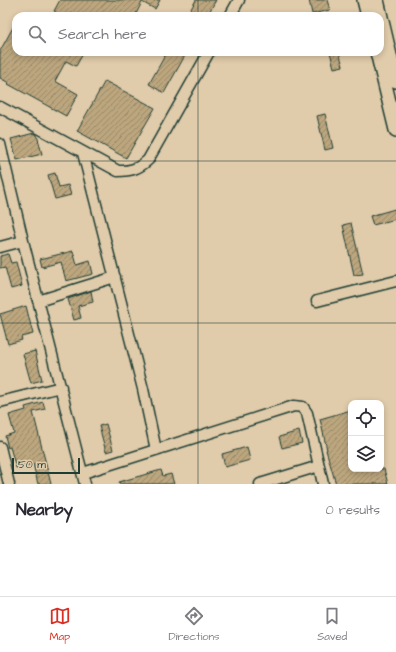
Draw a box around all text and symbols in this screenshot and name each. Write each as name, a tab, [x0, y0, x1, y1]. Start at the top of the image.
search box	[12, 12, 384, 56]
icon: search	[26, 23, 48, 45]
text: Search here	[58, 24, 147, 45]
map controls	[348, 400, 384, 472]
button: locate	[348, 400, 384, 436]
button: layers	[348, 436, 384, 472]
scale bar	[12, 456, 80, 475]
text: 50 m	[18, 457, 46, 472]
text: Nearby	[16, 498, 73, 522]
text: 0 results	[325, 501, 380, 519]
tab: Map	[49, 605, 71, 644]
tab: Directions	[168, 605, 220, 644]
tab: Saved	[317, 605, 347, 644]

